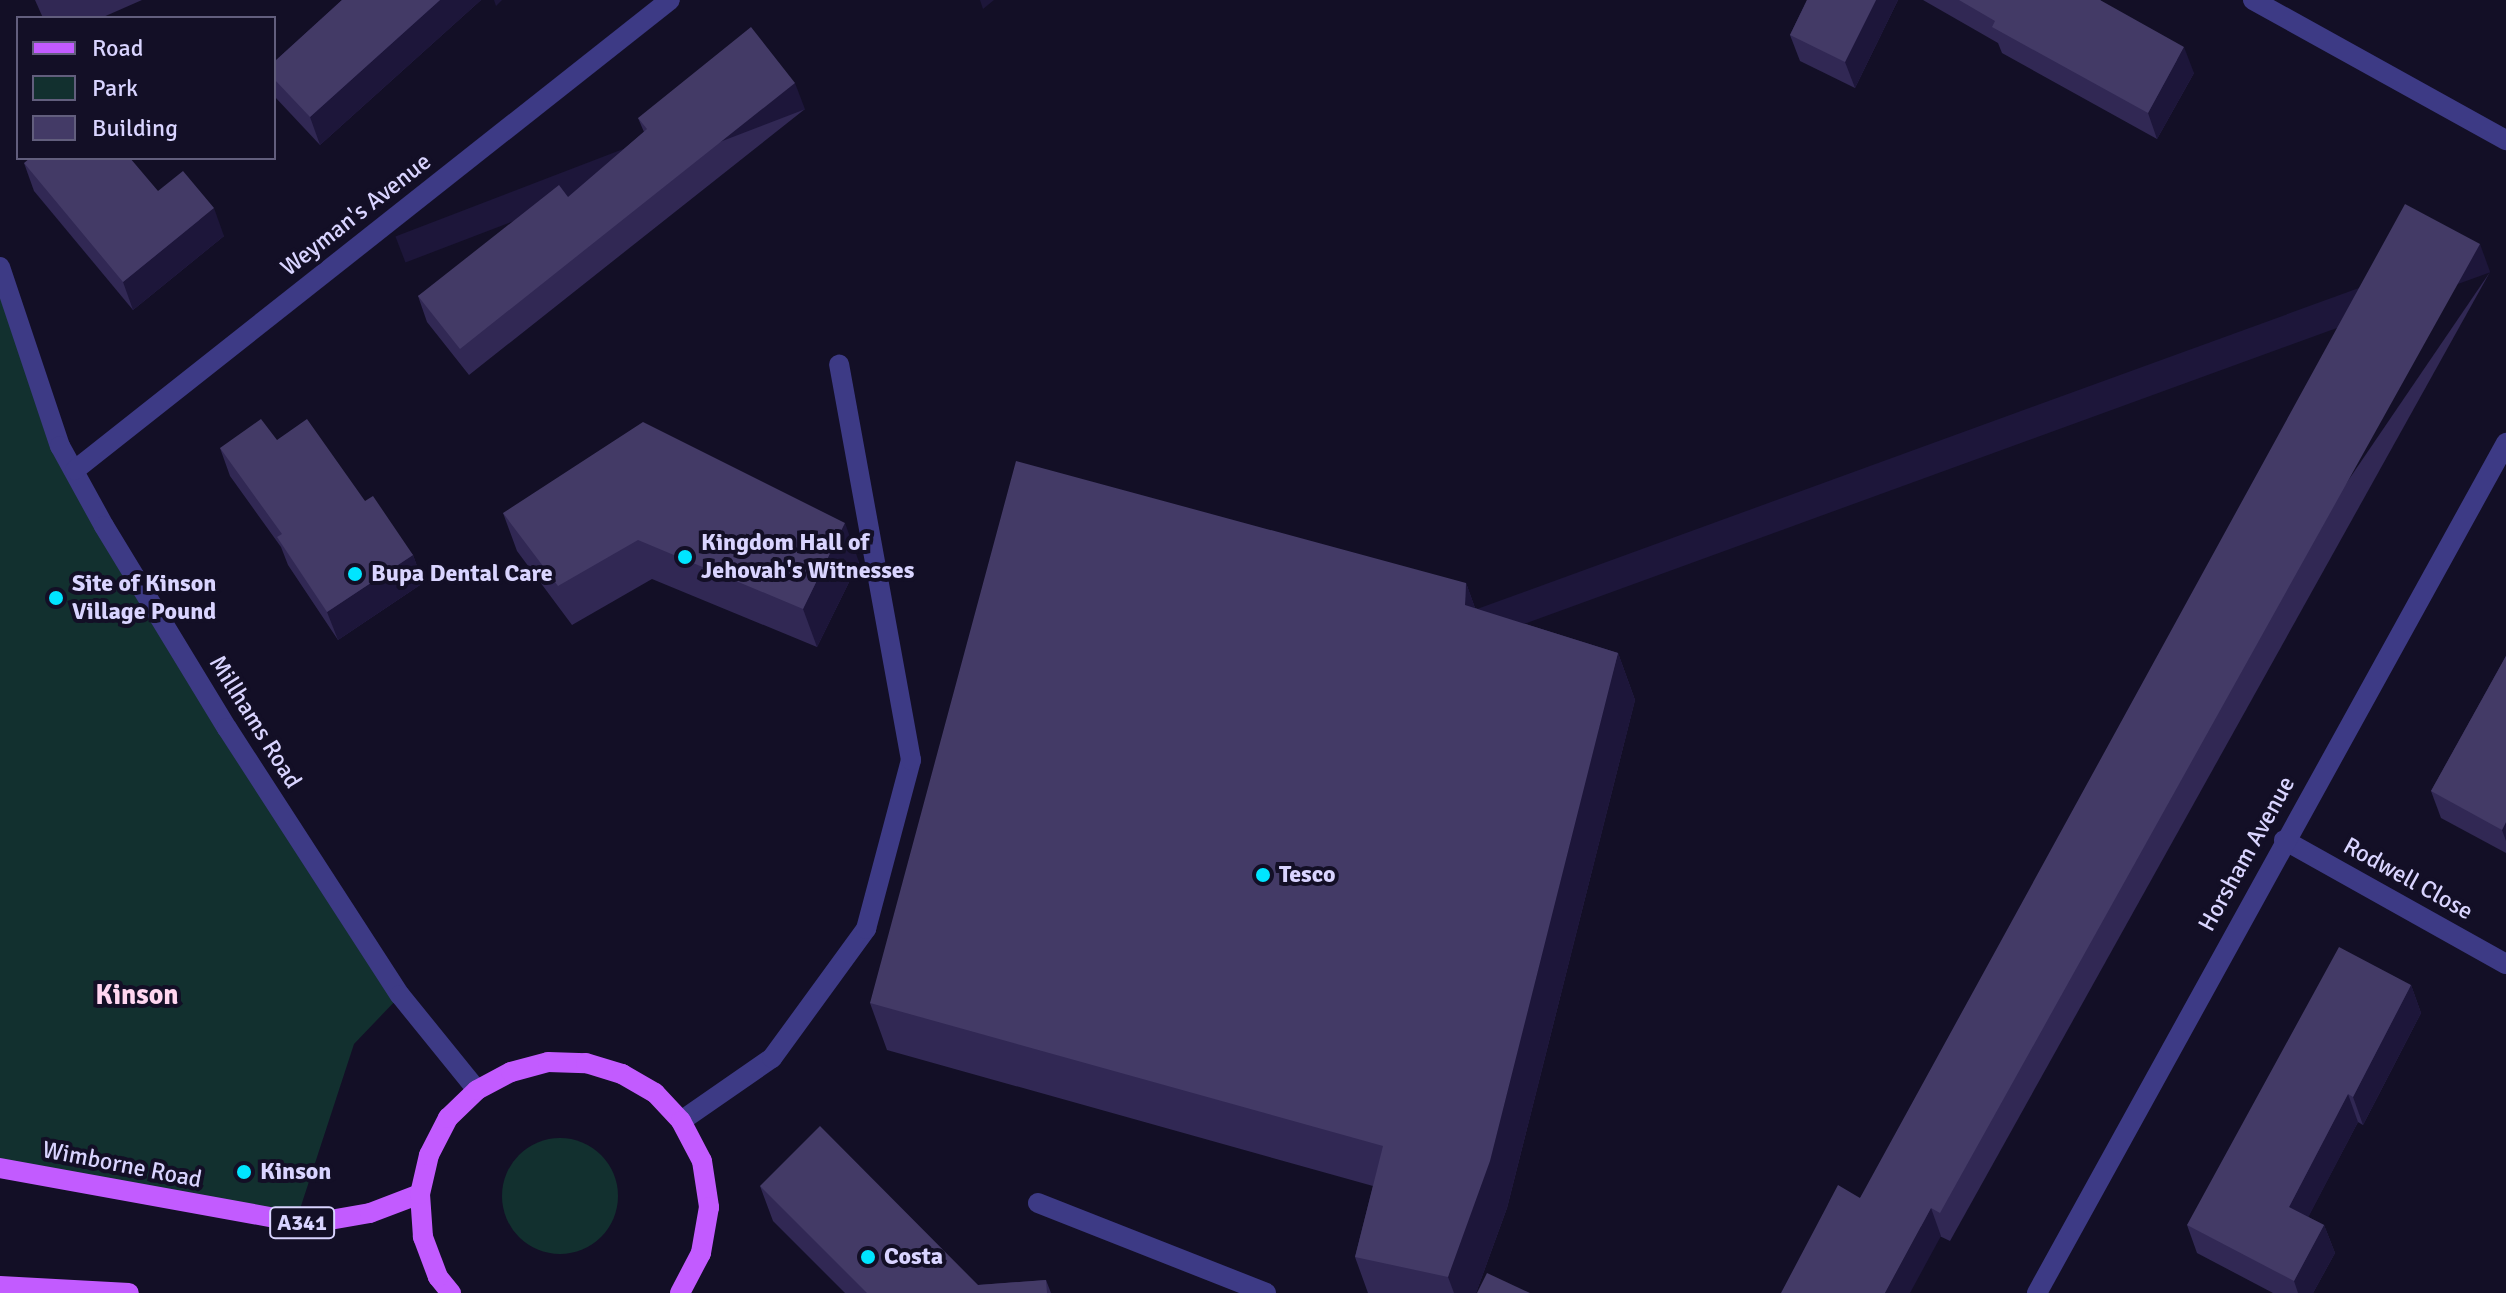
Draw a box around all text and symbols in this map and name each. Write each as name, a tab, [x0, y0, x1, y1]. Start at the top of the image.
legend	[16, 16, 276, 160]
text: Road	[92, 33, 143, 63]
text: Park	[92, 73, 138, 103]
text: Building	[92, 113, 178, 143]
street label: Weyman's Avenue	[275, 147, 437, 283]
place label: Kingdom Hall of Jehovah's Witnesses	[701, 529, 914, 585]
marker: Kingdom Hall of Jehovah's Witnesses	[676, 548, 694, 566]
place label: Bupa Dental Care	[371, 560, 553, 588]
marker: Bupa Dental Care	[346, 565, 364, 583]
place label: Site of Kinson Village Pound	[72, 570, 216, 626]
marker: Site of Kinson Village Pound	[47, 589, 65, 607]
street label: Millhams Road	[203, 650, 307, 794]
street label: Horsham Avenue	[2193, 771, 2301, 937]
street label: Rodwell Close	[2338, 832, 2478, 926]
place label: Tesco	[1279, 861, 1335, 889]
marker: Tesco	[1254, 866, 1272, 884]
district label: Kinson	[95, 978, 179, 1012]
street label: Wimborne Road	[40, 1135, 204, 1195]
place label: Kinson	[260, 1158, 331, 1186]
marker: Kinson	[235, 1163, 253, 1181]
road number: A341	[268, 1205, 336, 1241]
place label: Costa	[884, 1243, 943, 1271]
marker: Costa	[859, 1248, 877, 1266]

